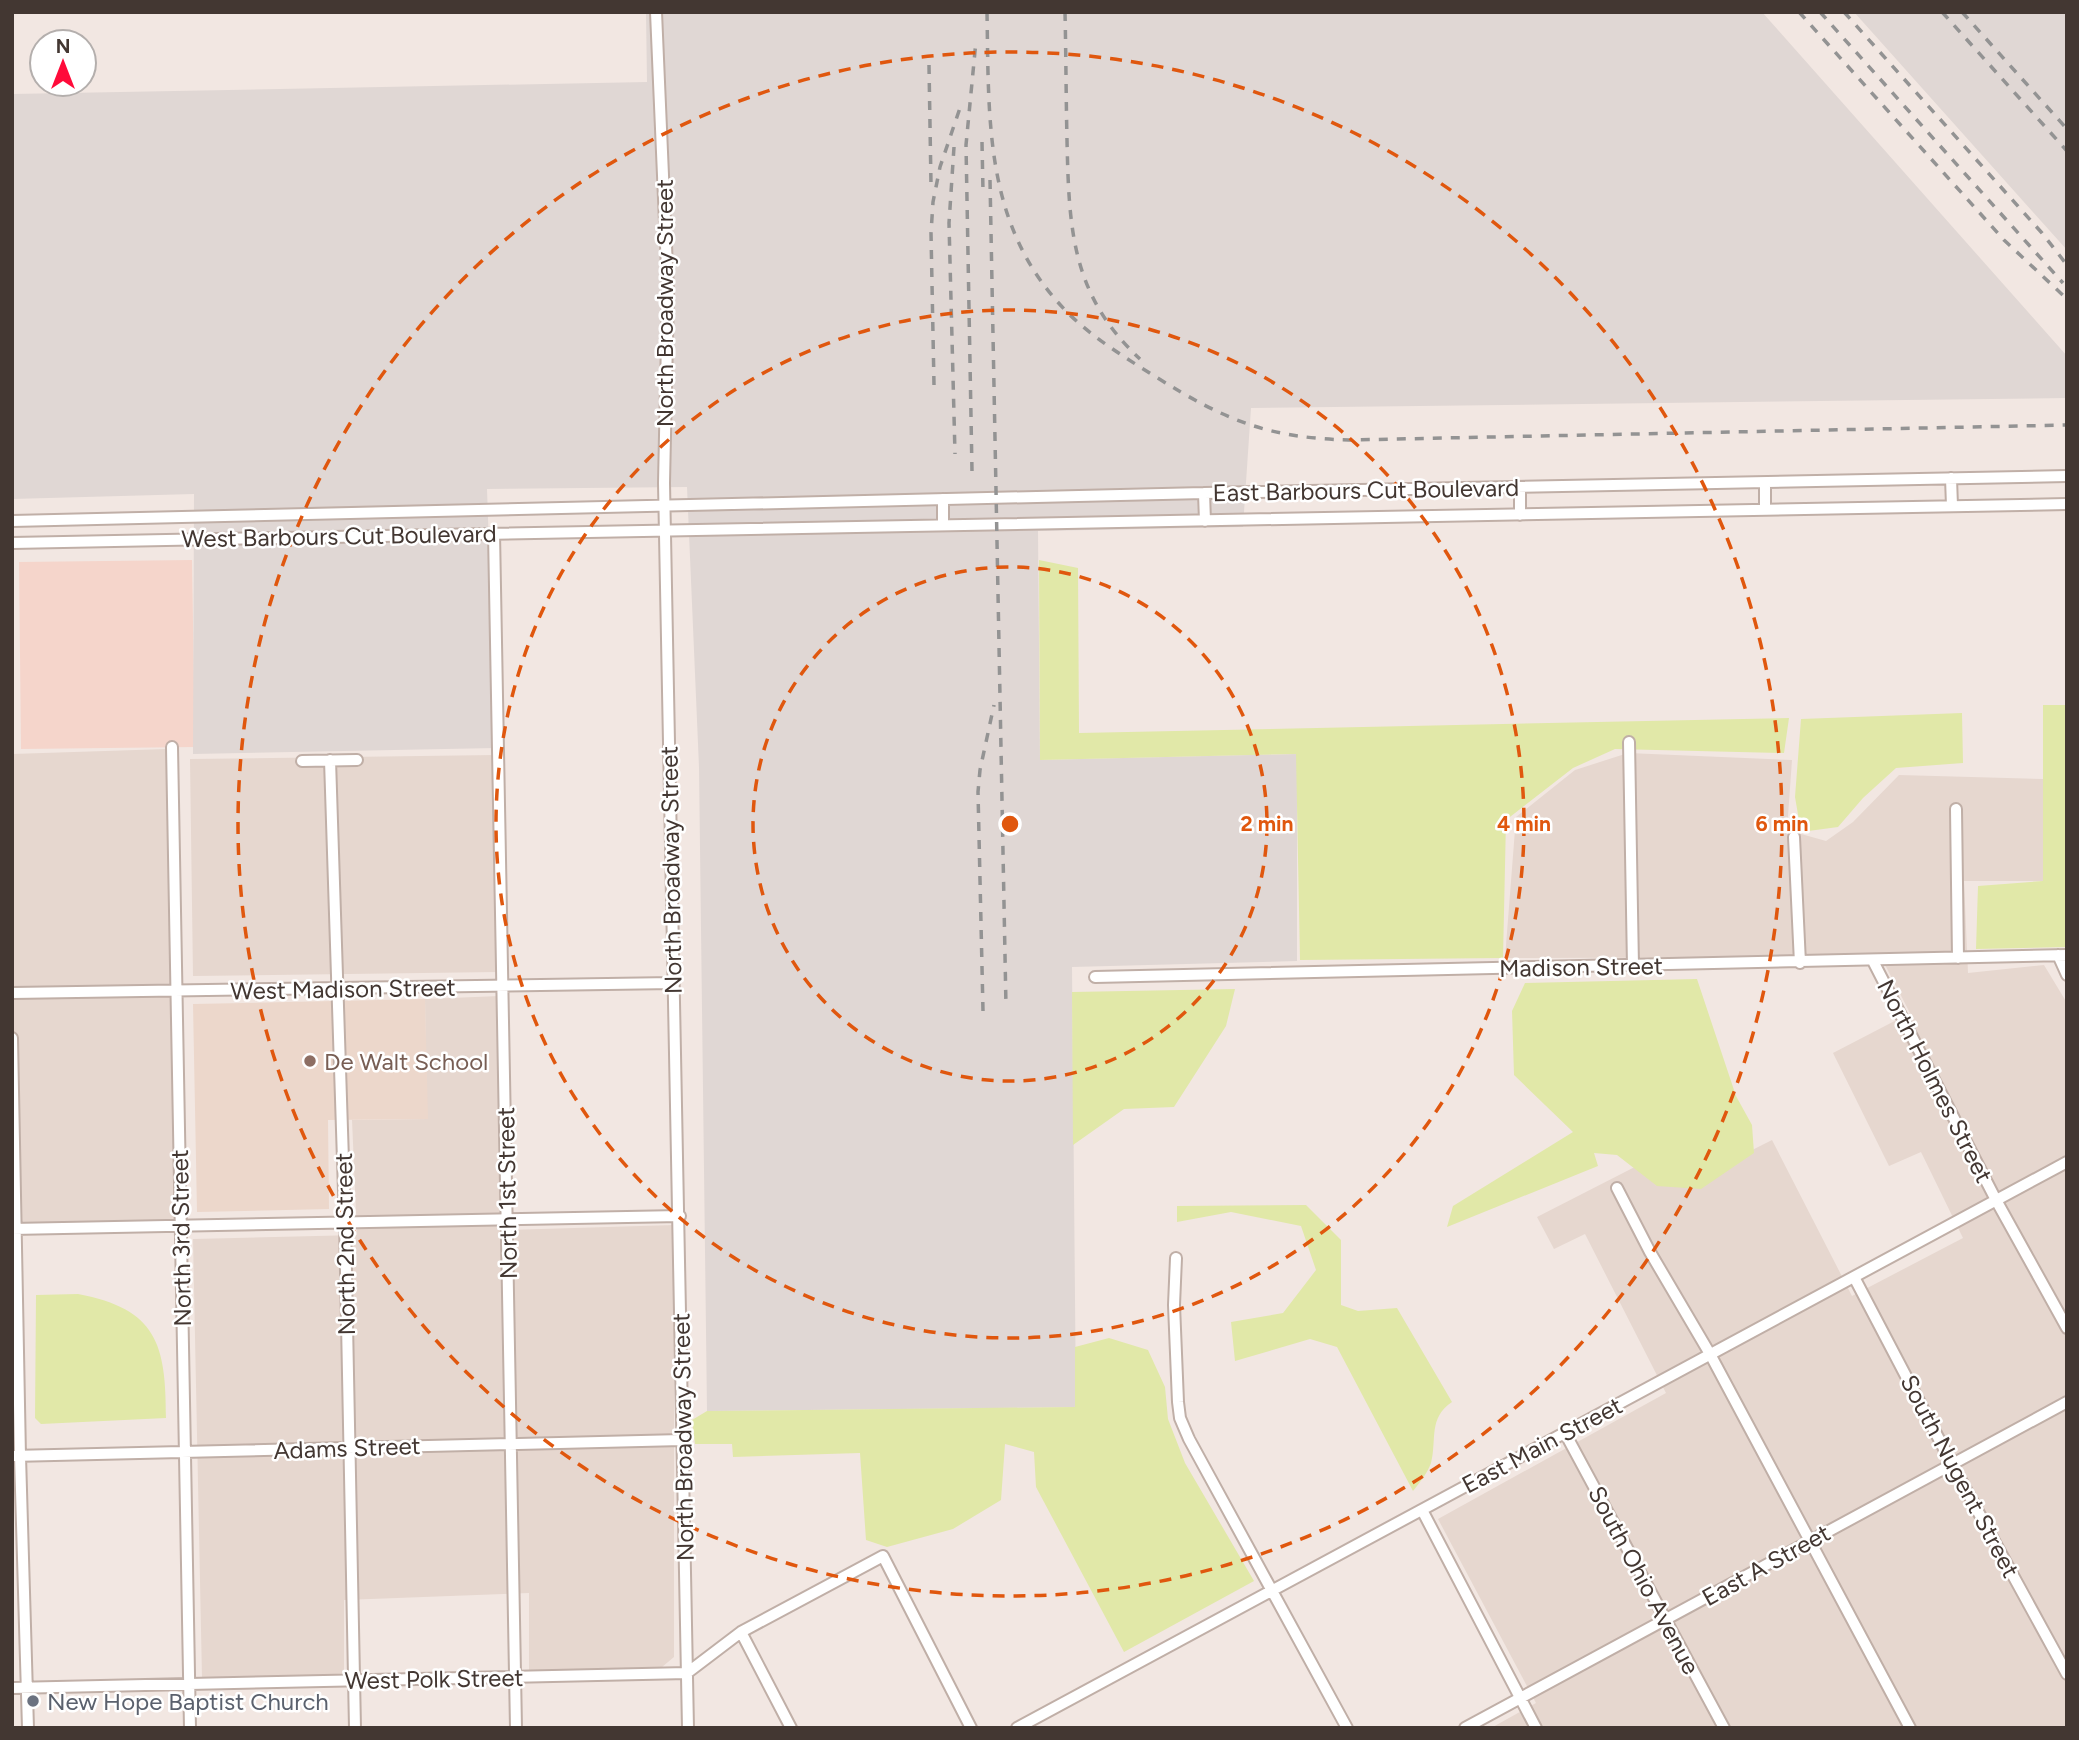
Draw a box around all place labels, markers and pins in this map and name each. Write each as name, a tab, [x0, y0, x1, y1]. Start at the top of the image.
centre of rings	[998, 812, 1022, 836]
place label: De Walt School	[324, 1047, 488, 1076]
marker: De Walt School	[302, 1053, 318, 1069]
place label: New Hope Baptist Church	[47, 1687, 329, 1716]
marker: New Hope Baptist Church	[25, 1693, 41, 1709]

